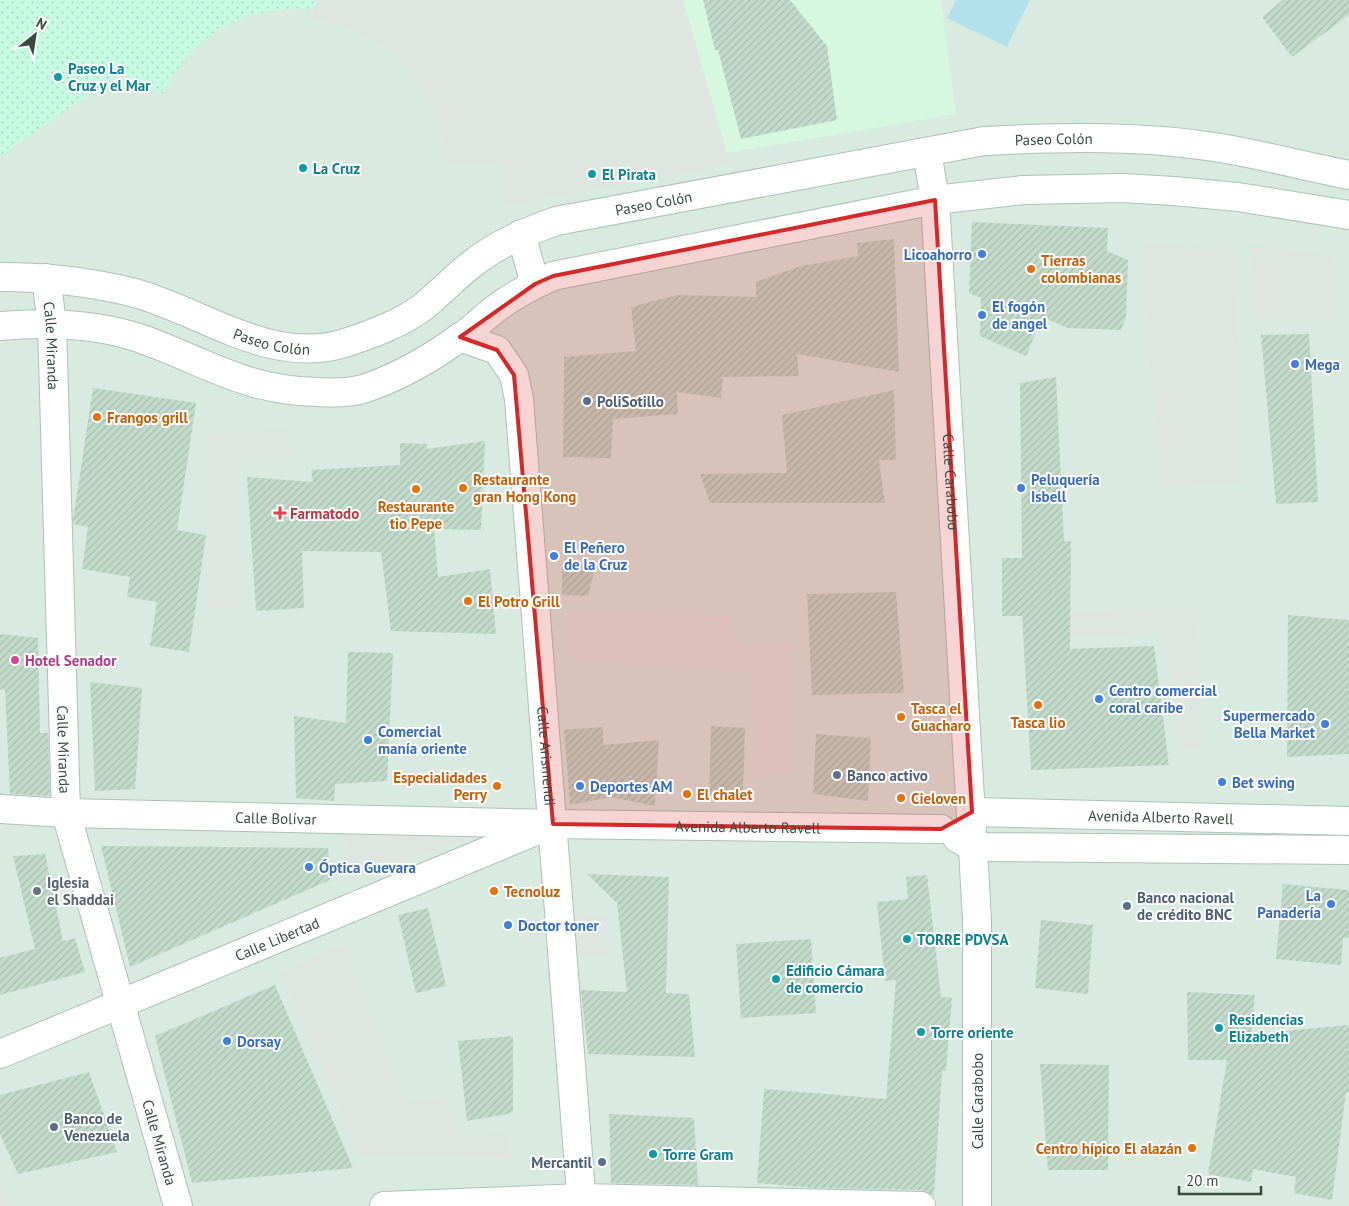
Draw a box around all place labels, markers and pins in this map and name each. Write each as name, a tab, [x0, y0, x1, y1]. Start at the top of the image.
place label: Paseo La Cruz y el Mar	[68, 59, 151, 95]
marker: Paseo La Cruz y el Mar	[52, 71, 64, 83]
place label: La Cruz	[313, 159, 360, 178]
marker: La Cruz	[297, 162, 309, 174]
place label: El Pirata	[602, 165, 656, 184]
marker: El Pirata	[586, 168, 598, 180]
place label: Licoahorro	[904, 245, 972, 264]
marker: Licoahorro	[976, 248, 988, 260]
place label: Tierras colombianas	[1041, 251, 1121, 287]
marker: Tierras colombianas	[1025, 263, 1037, 275]
place label: El fogón de angel	[992, 297, 1048, 333]
marker: El fogón de angel	[976, 309, 988, 321]
place label: Mega	[1305, 355, 1340, 374]
marker: Mega	[1289, 358, 1301, 370]
place label: PoliSotillo	[597, 392, 664, 411]
marker: PoliSotillo	[581, 395, 593, 407]
place label: Frangos grill	[107, 408, 188, 427]
marker: Frangos grill	[91, 411, 103, 423]
place label: Restaurante gran Hong Kong	[473, 470, 576, 506]
place label: Peluquería Isbell	[1031, 470, 1100, 506]
marker: Restaurante gran Hong Kong	[457, 482, 469, 494]
marker: Peluquería Isbell	[1015, 482, 1027, 494]
marker: Restaurante tio Pepe	[410, 483, 422, 495]
place label: Restaurante tio Pepe	[378, 497, 455, 533]
place label: Farmatodo	[290, 504, 359, 523]
marker: Farmatodo	[274, 507, 286, 519]
place label: El Peñero de la Cruz	[564, 538, 628, 574]
marker: El Peñero de la Cruz	[548, 550, 560, 562]
place label: El Potro Grill	[478, 592, 560, 611]
marker: El Potro Grill	[462, 595, 474, 607]
place label: Hotel Senador	[25, 651, 117, 670]
marker: Hotel Senador	[9, 654, 21, 666]
place label: Centro comercial coral caribe	[1109, 681, 1217, 717]
marker: Centro comercial coral caribe	[1093, 693, 1105, 705]
place label: Tasca el Guacharo	[911, 699, 971, 735]
marker: Tasca lio	[1032, 699, 1044, 711]
place label: Supermercado Bella Market	[1223, 706, 1316, 742]
marker: Tasca el Guacharo	[895, 711, 907, 723]
place label: Tasca lio	[1011, 713, 1065, 732]
marker: Supermercado Bella Market	[1319, 718, 1331, 730]
place label: Comercial manía oriente	[378, 722, 467, 758]
marker: Comercial manía oriente	[362, 734, 374, 746]
place label: Banco activo	[847, 766, 928, 785]
place label: Especialidades Perry	[393, 768, 488, 804]
marker: Banco activo	[831, 769, 843, 781]
place label: Bet swing	[1232, 773, 1295, 792]
marker: Bet swing	[1216, 776, 1228, 788]
place label: Deportes AM	[590, 777, 673, 796]
marker: Especialidades Perry	[491, 780, 503, 792]
marker: Deportes AM	[574, 780, 586, 792]
place label: El chalet	[697, 785, 753, 804]
marker: El chalet	[681, 788, 693, 800]
place label: Cieloven	[911, 789, 966, 808]
marker: Cieloven	[895, 792, 907, 804]
place label: Óptica Guevara	[319, 858, 416, 877]
marker: Óptica Guevara	[303, 861, 315, 873]
place label: Iglesia el Shaddai	[47, 873, 114, 909]
place label: Tecnoluz	[504, 882, 560, 901]
marker: Iglesia el Shaddai	[31, 885, 43, 897]
marker: Tecnoluz	[488, 885, 500, 897]
place label: La Panadería	[1257, 886, 1321, 922]
place label: Banco nacional de crédito BNC	[1137, 888, 1234, 924]
marker: La Panadería	[1325, 898, 1337, 910]
marker: Banco nacional de crédito BNC	[1121, 900, 1133, 912]
place label: Doctor toner	[518, 916, 600, 935]
marker: Doctor toner	[502, 919, 514, 931]
place label: TORRE PDVSA	[917, 930, 1009, 949]
marker: TORRE PDVSA	[901, 933, 913, 945]
place label: Edificio Cámara de comercio	[786, 961, 884, 997]
marker: Edificio Cámara de comercio	[770, 973, 782, 985]
place label: Residencias Elizabeth	[1229, 1010, 1303, 1046]
marker: Residencias Elizabeth	[1213, 1022, 1225, 1034]
place label: Torre oriente	[931, 1023, 1014, 1042]
marker: Torre oriente	[915, 1026, 927, 1038]
place label: Dorsay	[237, 1032, 282, 1051]
marker: Dorsay	[221, 1035, 233, 1047]
place label: Banco de Venezuela	[63, 1109, 130, 1145]
marker: Banco de Venezuela	[48, 1121, 60, 1133]
place label: Centro hípico El alazán	[1036, 1139, 1182, 1158]
marker: Centro hípico El alazán	[1186, 1142, 1198, 1154]
place label: Torre Gram	[663, 1145, 733, 1164]
marker: Torre Gram	[647, 1148, 659, 1160]
place label: Mercantil	[531, 1153, 593, 1172]
marker: Mercantil	[596, 1156, 608, 1168]

